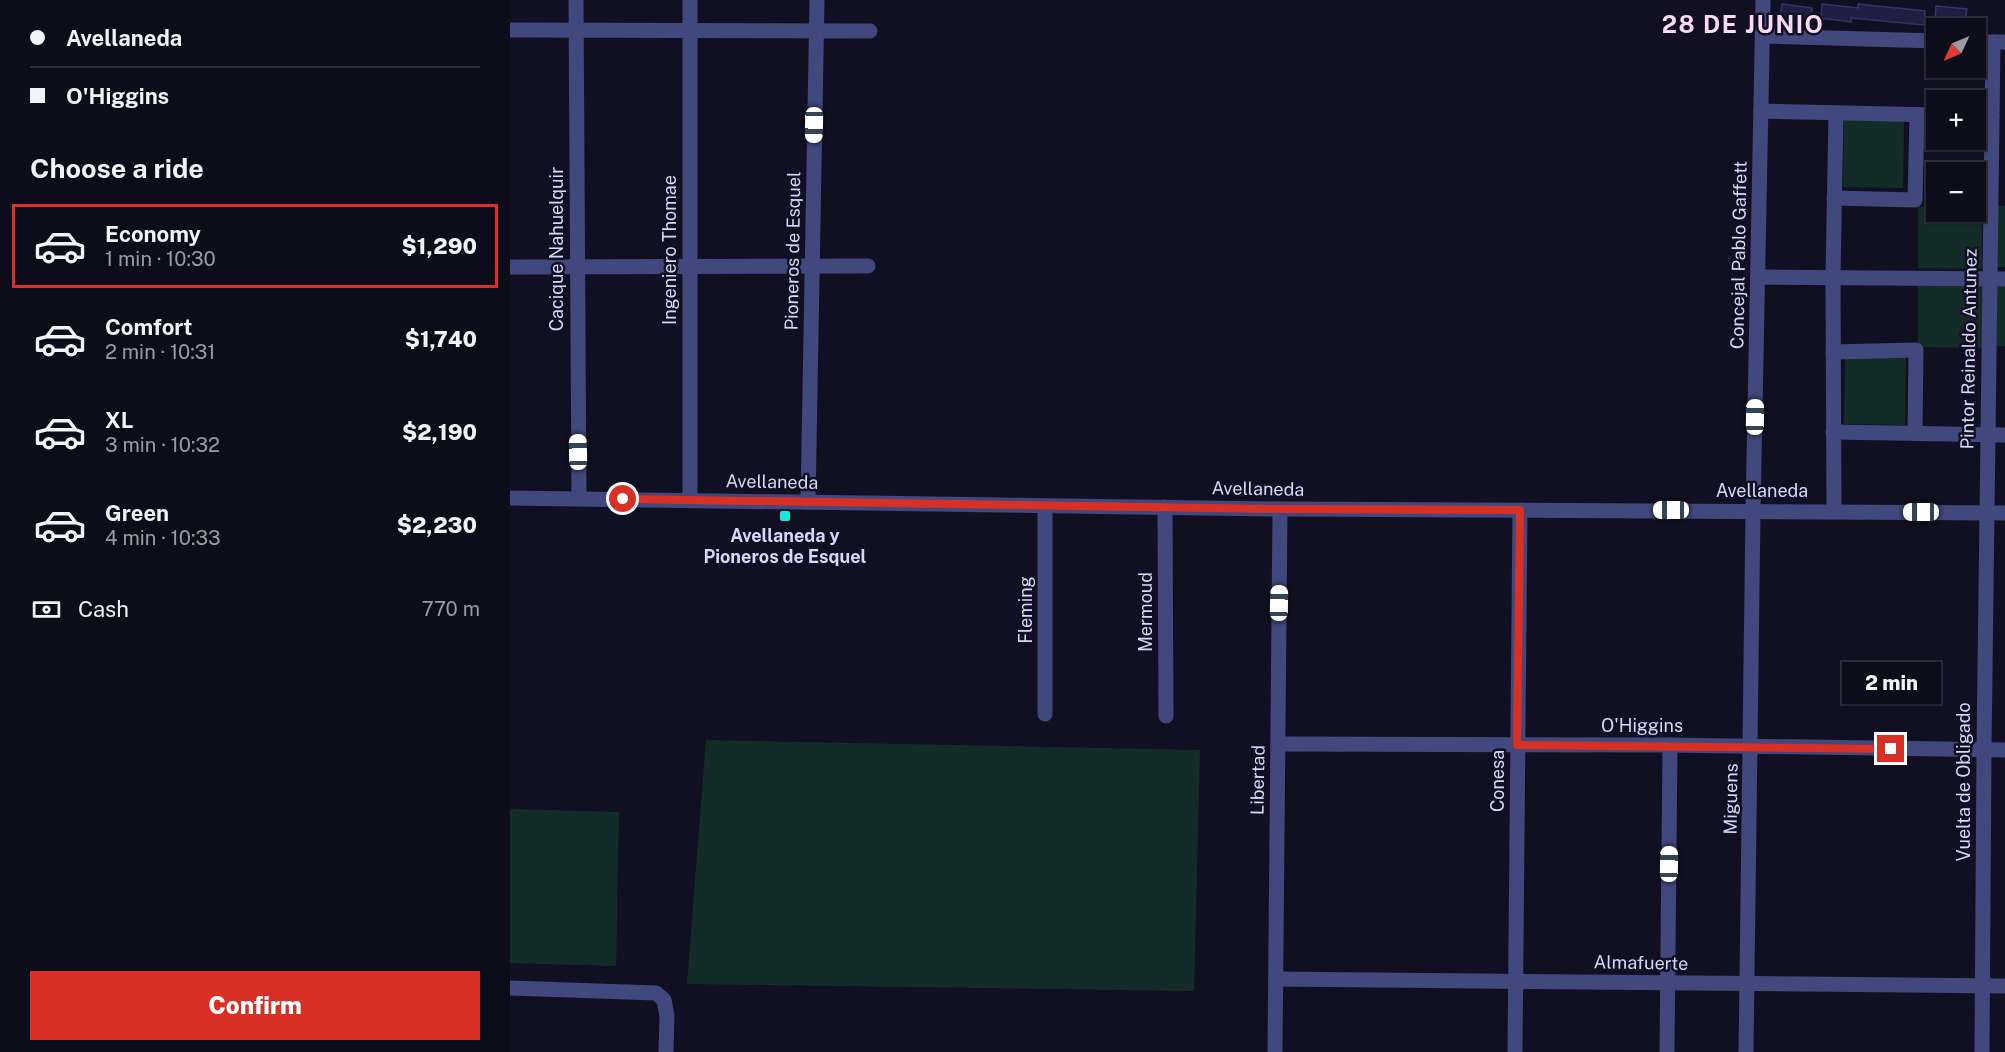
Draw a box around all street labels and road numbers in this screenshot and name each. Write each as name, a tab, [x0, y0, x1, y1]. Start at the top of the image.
street label: Concejal Pablo Gaffett	[1726, 161, 1751, 349]
street label: Cacique Nahuelquir	[546, 167, 567, 331]
street label: Pioneros de Esquel	[781, 171, 804, 331]
street label: Ingeniero Thomae	[659, 175, 680, 325]
street label: Pintor Reinaldo Antunez	[1956, 248, 1981, 450]
street label: Avellaneda	[726, 470, 818, 493]
street label: Avellaneda	[1212, 477, 1304, 500]
street label: Avellaneda	[1716, 480, 1808, 501]
street label: Mermoud	[1135, 572, 1156, 652]
street label: Fleming	[1015, 576, 1036, 644]
street label: Vuelta de Obligado	[1953, 702, 1974, 862]
street label: O'Higgins	[1601, 715, 1683, 736]
street label: Libertad	[1246, 745, 1269, 815]
street label: Conesa	[1487, 750, 1508, 812]
street label: Miguens	[1719, 763, 1742, 835]
street label: Almafuerte	[1593, 951, 1689, 974]

